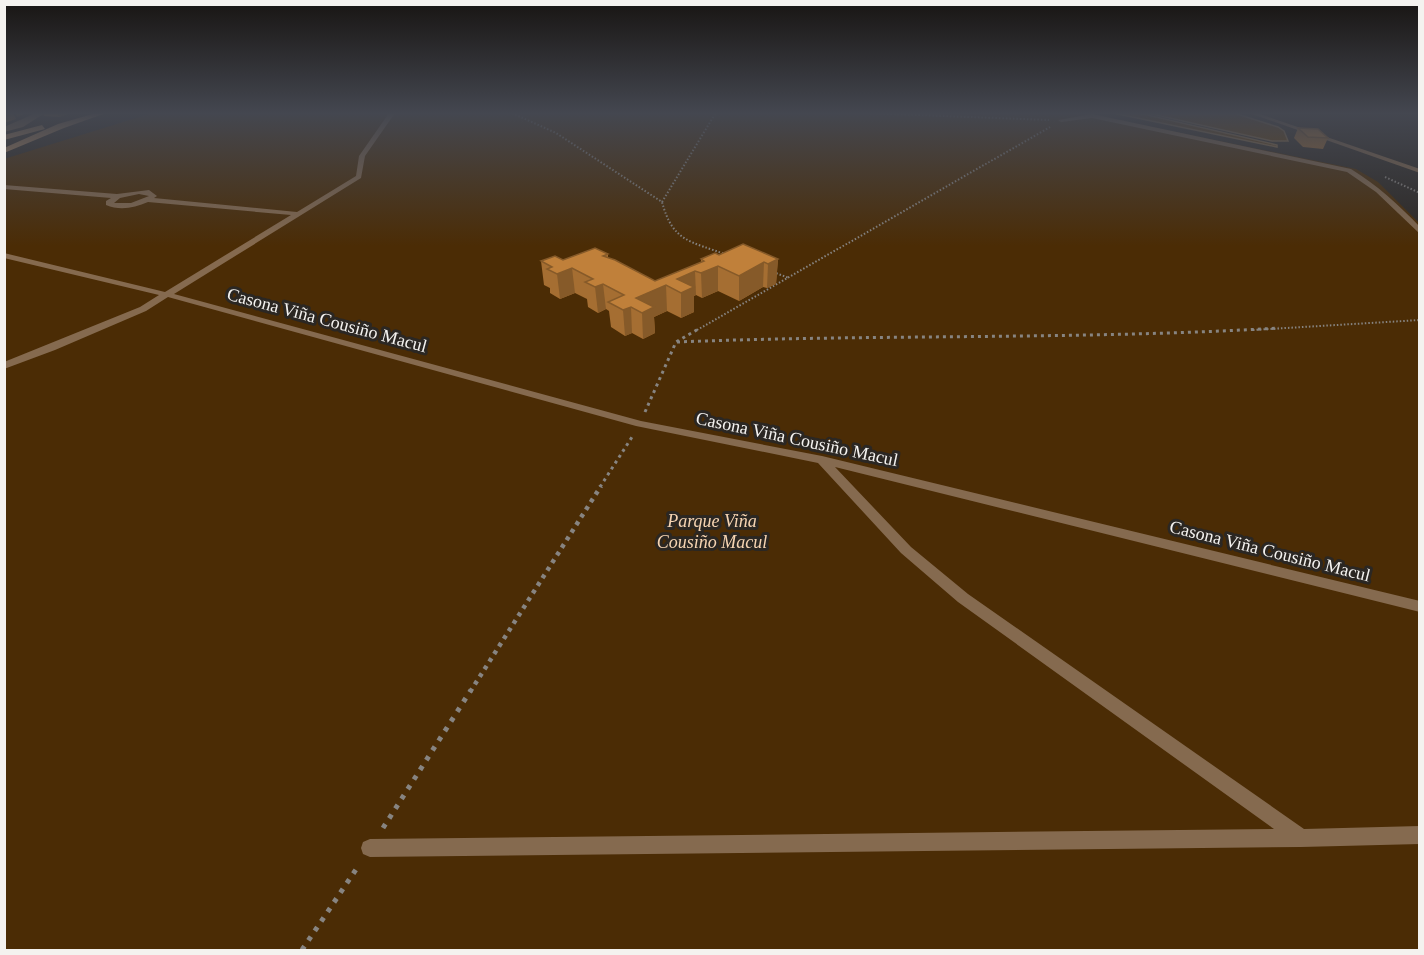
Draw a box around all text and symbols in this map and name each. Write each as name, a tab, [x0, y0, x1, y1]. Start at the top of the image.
street label: Casona Viña Cousiño Macul	[225, 284, 429, 356]
street label: Casona Viña Cousiño Macul	[694, 408, 900, 470]
park label: Parque Viña Cousiño Macul	[657, 511, 767, 552]
street label: Casona Viña Cousiño Macul	[1168, 516, 1372, 586]

